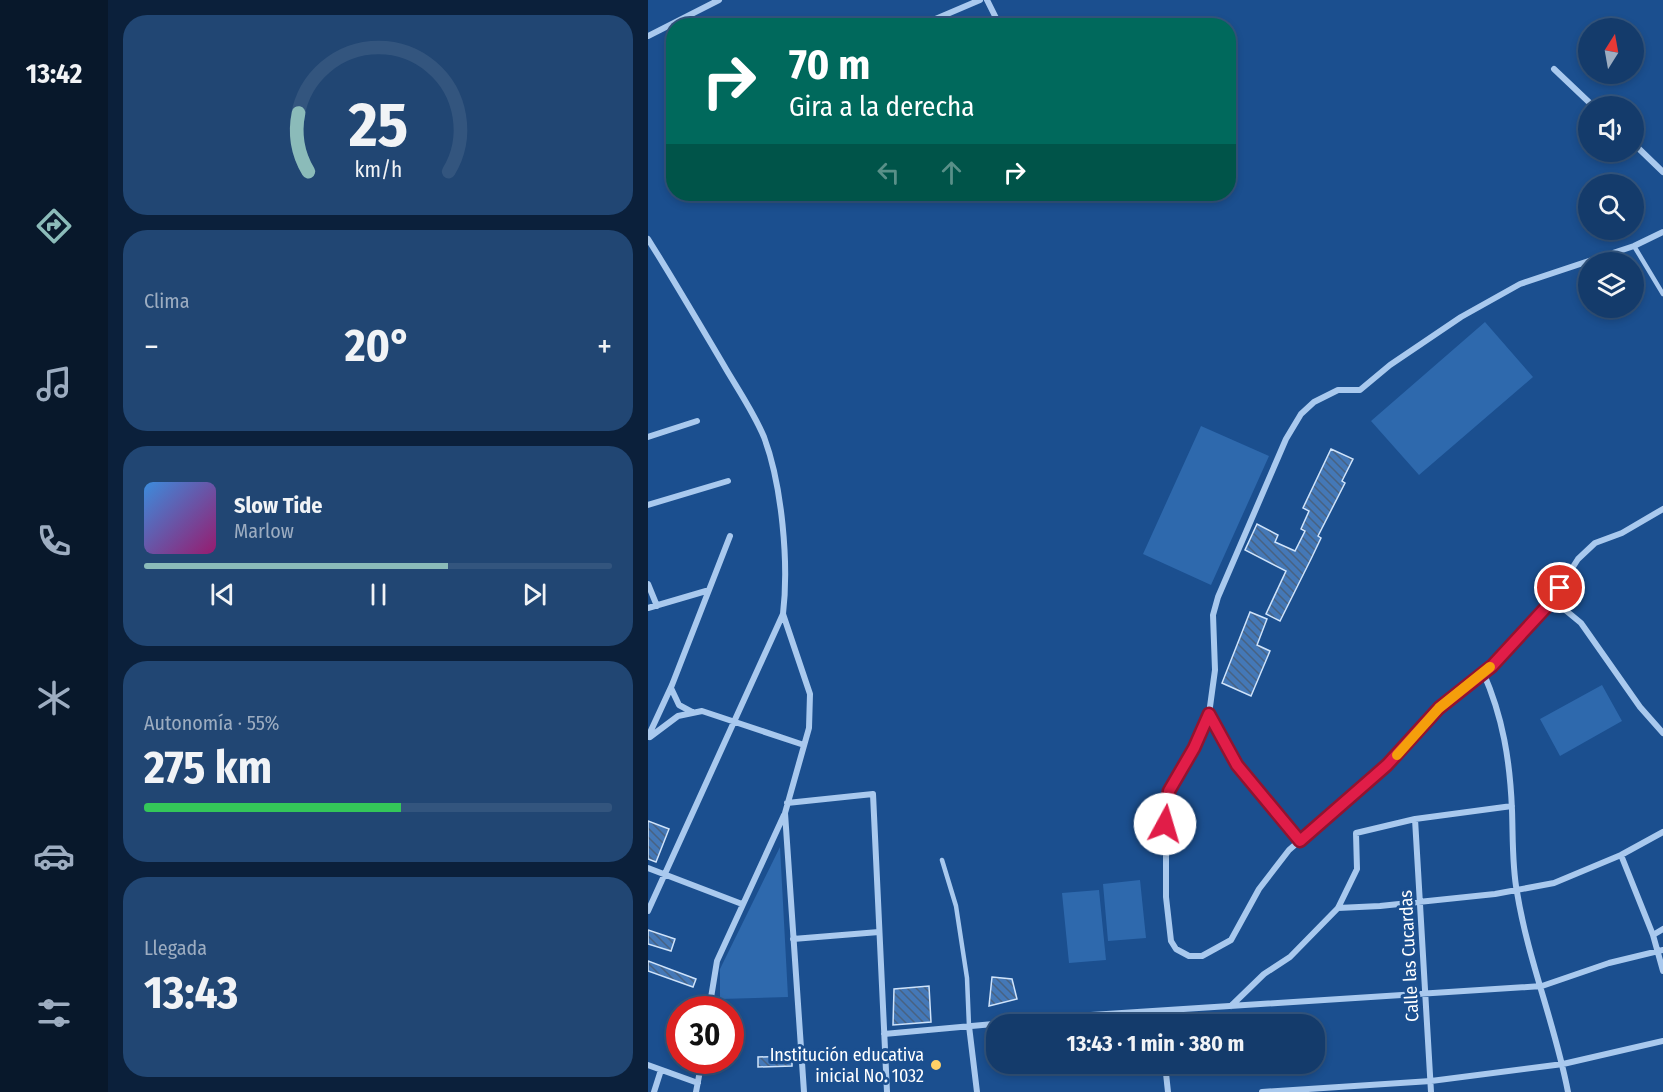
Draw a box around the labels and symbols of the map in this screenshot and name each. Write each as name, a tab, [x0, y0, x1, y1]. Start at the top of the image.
north arrow	[1578, 18, 1644, 84]
pin	[1534, 562, 1585, 613]
position arrow	[1133, 792, 1197, 856]
street label: Calle las Cucardas	[1395, 889, 1423, 1022]
speed limit sign: 30	[666, 996, 744, 1074]
place label: Institución educativa inicial No. 1032	[770, 1044, 924, 1087]
marker: Institución educativa inicial No. 1032	[929, 1058, 943, 1072]

